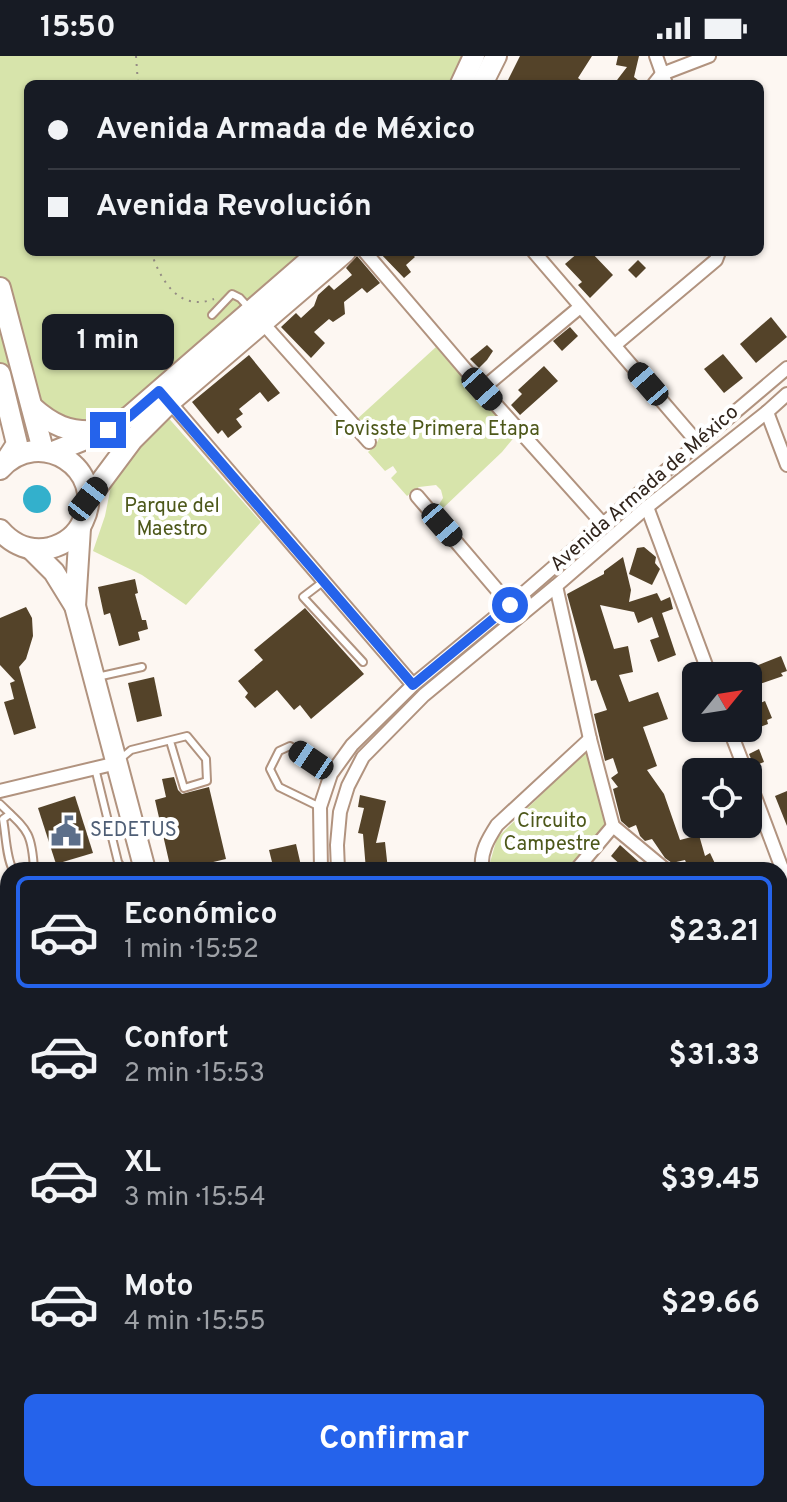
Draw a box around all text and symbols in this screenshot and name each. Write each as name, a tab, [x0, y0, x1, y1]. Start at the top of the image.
text: 15:50	[40, 10, 116, 47]
text: Avenida Armada de México	[96, 112, 475, 149]
text: Avenida Revolución	[96, 189, 372, 226]
callout: 1 min	[42, 314, 174, 370]
text: 1 min	[77, 325, 139, 358]
car	[623, 358, 673, 410]
car	[457, 363, 507, 415]
street label: Avenida Armada de México	[545, 400, 745, 578]
route end	[90, 412, 126, 448]
park label: Fovisste Primera Etapa	[334, 417, 540, 443]
car	[64, 473, 112, 525]
park label: Parque del Maestro	[124, 494, 220, 543]
car	[417, 499, 467, 551]
route start	[492, 587, 528, 623]
north arrow	[682, 662, 762, 742]
map controls	[682, 662, 762, 838]
car	[284, 737, 338, 783]
button: locate	[682, 758, 762, 838]
park label: Circuito Campestre	[503, 809, 601, 858]
public building icon: SEDETUS	[49, 814, 83, 848]
place label: SEDETUS	[90, 818, 177, 844]
icon: car	[28, 896, 100, 968]
text: Económico	[124, 897, 277, 934]
text: $23.21	[669, 914, 760, 951]
text: 1 min · 15:52	[124, 934, 259, 967]
icon: car	[28, 1020, 100, 1092]
text: Confort	[124, 1021, 229, 1058]
text: $31.33	[669, 1038, 760, 1075]
text: 2 min · 15:53	[124, 1058, 265, 1091]
icon: car	[28, 1144, 100, 1216]
text: XL	[124, 1145, 161, 1182]
text: $39.45	[661, 1162, 760, 1199]
text: 3 min · 15:54	[124, 1182, 266, 1215]
icon: car	[28, 1268, 100, 1340]
text: Moto	[124, 1269, 194, 1306]
text: $29.66	[661, 1286, 760, 1323]
text: 4 min · 15:55	[124, 1306, 266, 1339]
button: Confirmar	[24, 1394, 764, 1486]

